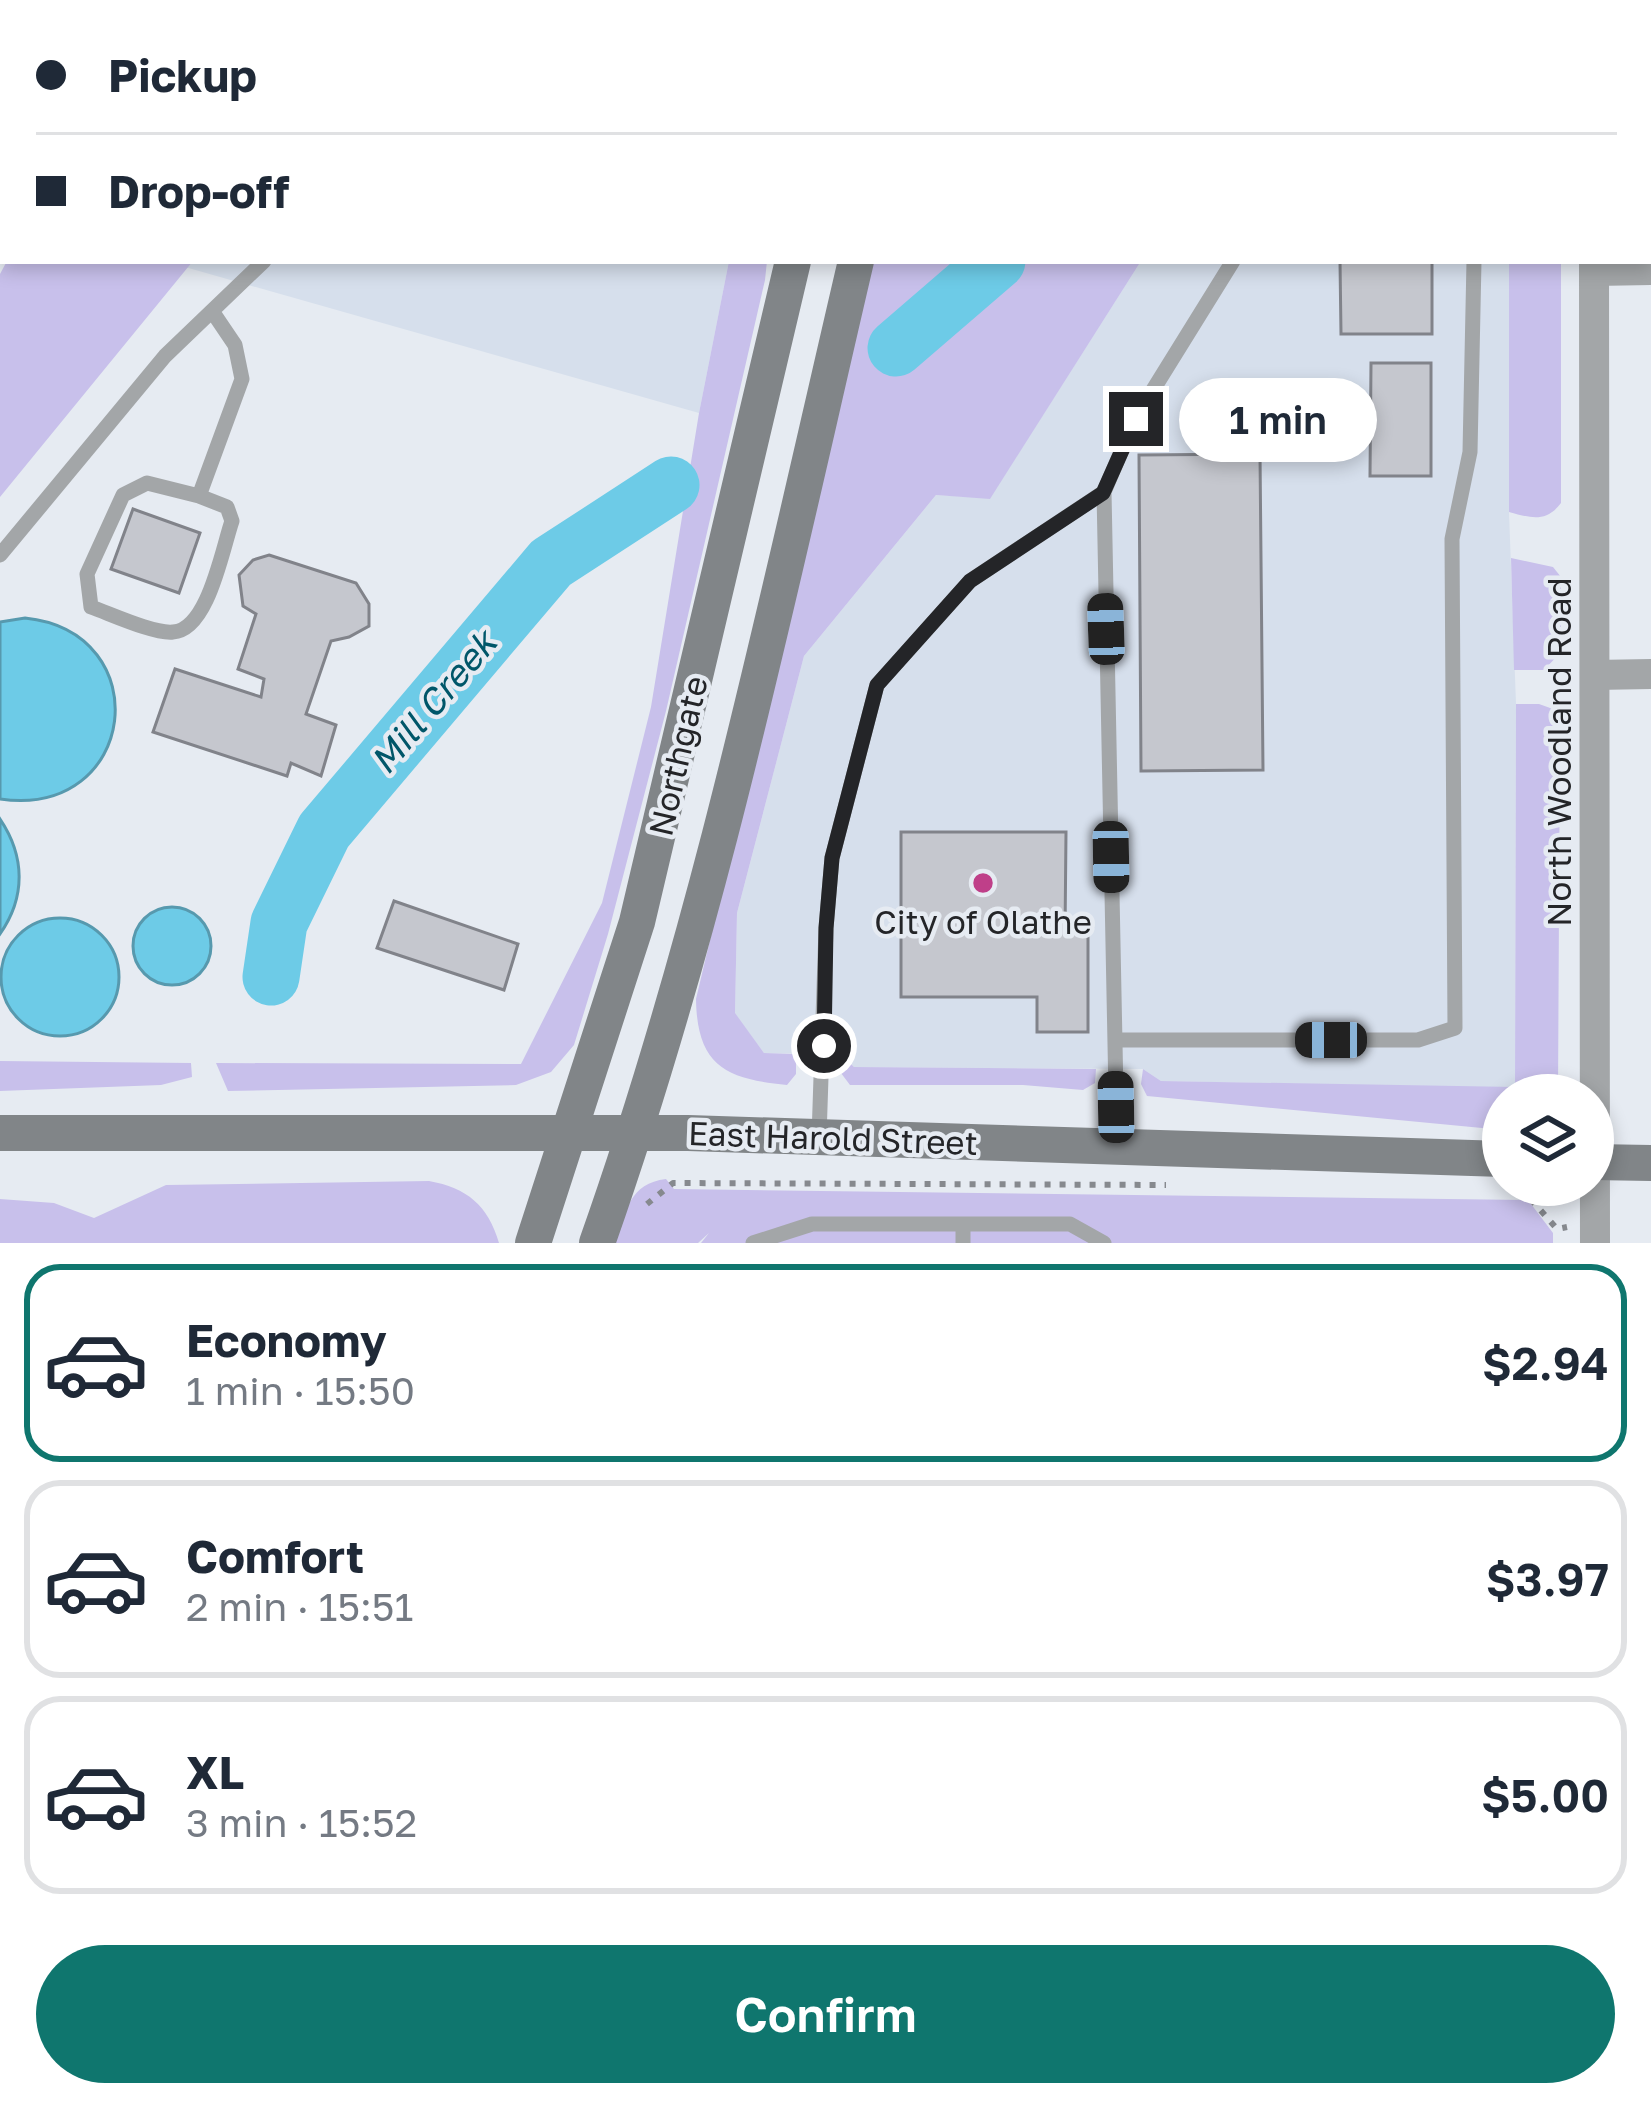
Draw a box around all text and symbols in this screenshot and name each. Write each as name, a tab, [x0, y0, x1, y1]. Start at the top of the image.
text: Pickup	[108, 48, 257, 102]
text: Drop-off	[108, 164, 289, 218]
callout: 1 min	[1178, 377, 1376, 461]
route end	[1109, 392, 1163, 446]
text: 1 min	[1229, 396, 1327, 443]
street label: North Woodland Road	[1539, 577, 1578, 927]
car	[1087, 592, 1125, 666]
water label: Mill Creek	[361, 619, 507, 782]
street label: Northgate	[640, 672, 715, 840]
car	[1092, 821, 1130, 893]
marker: City of Olathe	[970, 870, 996, 896]
place label: City of Olathe	[874, 902, 1092, 941]
route start	[797, 1019, 851, 1073]
car	[1295, 1022, 1367, 1058]
car	[1097, 1071, 1135, 1143]
map controls	[1482, 1074, 1614, 1206]
button: layers	[1482, 1074, 1614, 1206]
street label: East Harold Street	[687, 1113, 979, 1162]
icon: car	[42, 1309, 150, 1417]
text: Economy	[186, 1313, 387, 1367]
text: $2.94	[1482, 1336, 1609, 1390]
text: 1 min · 15:50	[186, 1367, 415, 1414]
icon: car	[42, 1525, 150, 1633]
text: Comfort	[186, 1529, 364, 1583]
text: $3.97	[1486, 1552, 1609, 1606]
text: 2 min · 15:51	[186, 1583, 413, 1630]
icon: car	[42, 1741, 150, 1849]
text: XL	[186, 1745, 244, 1799]
text: $5.00	[1481, 1768, 1609, 1822]
text: 3 min · 15:52	[186, 1799, 417, 1846]
button: Confirm	[36, 1945, 1615, 2083]

